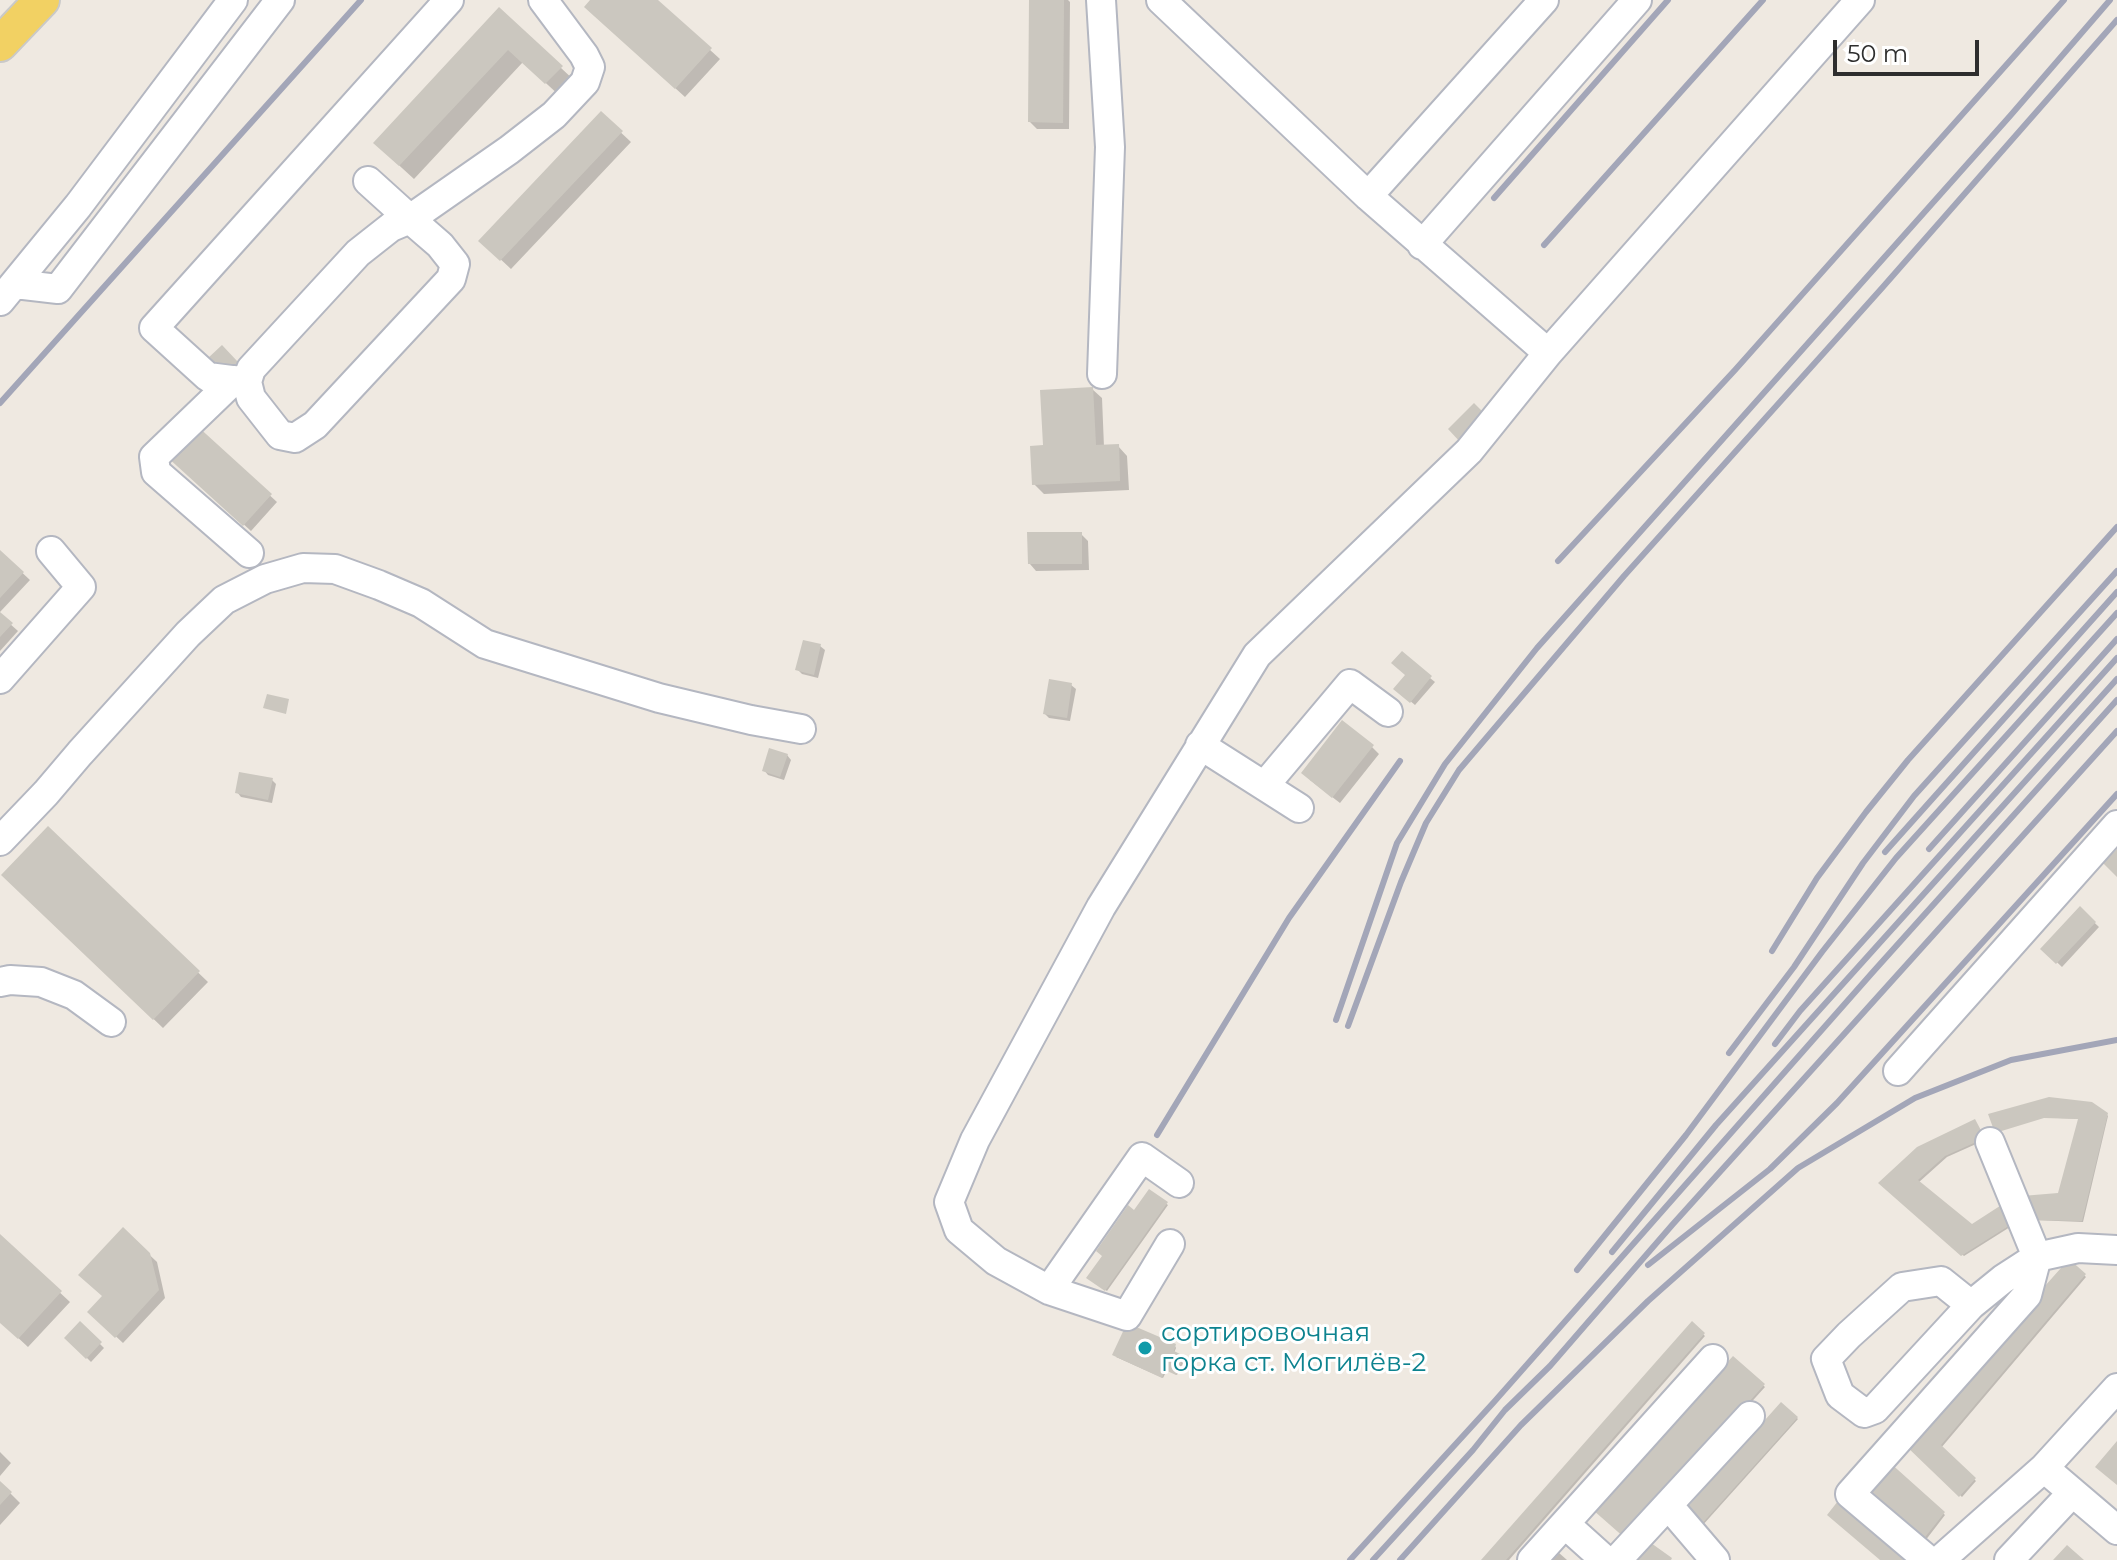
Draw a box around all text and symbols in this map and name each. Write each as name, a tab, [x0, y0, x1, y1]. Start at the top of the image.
scale bar	[1837, 24, 1983, 74]
text: 50 m	[1847, 39, 1908, 68]
place label: сортировочная горка ст. Могилёв-2	[1161, 1317, 1426, 1378]
marker: сортировочная горка ст. Могилёв-2	[1136, 1339, 1154, 1357]

